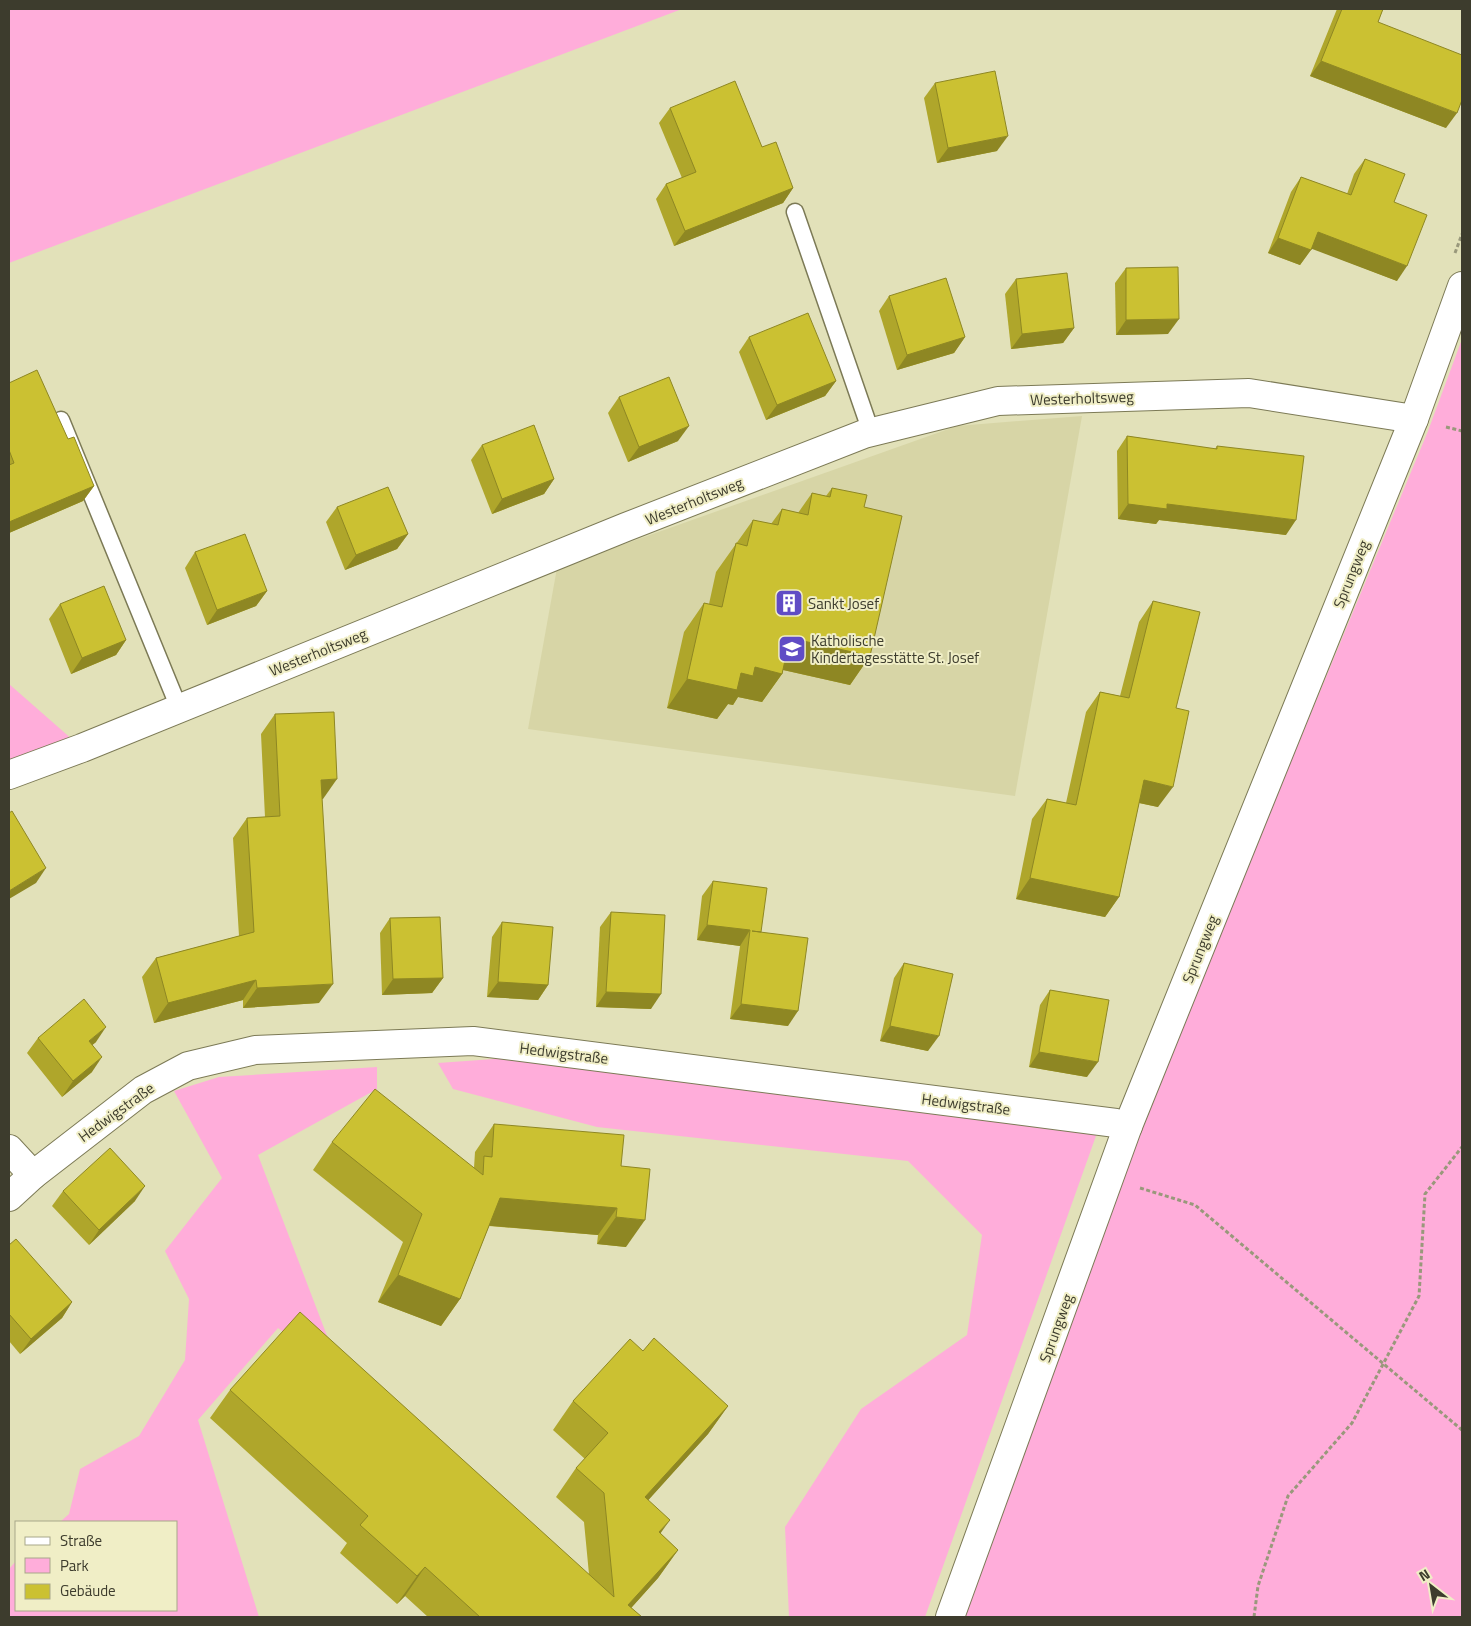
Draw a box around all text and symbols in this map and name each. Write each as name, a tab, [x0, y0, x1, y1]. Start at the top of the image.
street label: Westerholtsweg	[1030, 385, 1135, 411]
street label: Westerholtsweg	[642, 471, 747, 531]
street label: Sprungweg	[1327, 536, 1375, 612]
building icon: Sankt Josef	[774, 588, 804, 618]
place label: Sankt Josef	[808, 592, 879, 615]
street label: Westerholtsweg	[266, 622, 371, 682]
place label: Katholische Kindertagesstätte St. Josef	[811, 629, 979, 669]
school or university icon: Katholische Kindertagesstätte St. Josef	[777, 634, 807, 664]
street label: Sprungweg	[1176, 911, 1224, 987]
street label: Hedwigstraße	[518, 1036, 610, 1070]
street label: Hedwigstraße	[73, 1077, 159, 1147]
street label: Hedwigstraße	[920, 1087, 1012, 1121]
street label: Sprungweg	[1033, 1290, 1079, 1366]
legend	[15, 1521, 178, 1611]
text: Straße	[60, 1529, 102, 1552]
text: Park	[60, 1554, 89, 1577]
north arrow	[1406, 1561, 1456, 1611]
text: N	[1414, 1563, 1434, 1586]
text: Gebäude	[60, 1579, 116, 1602]

